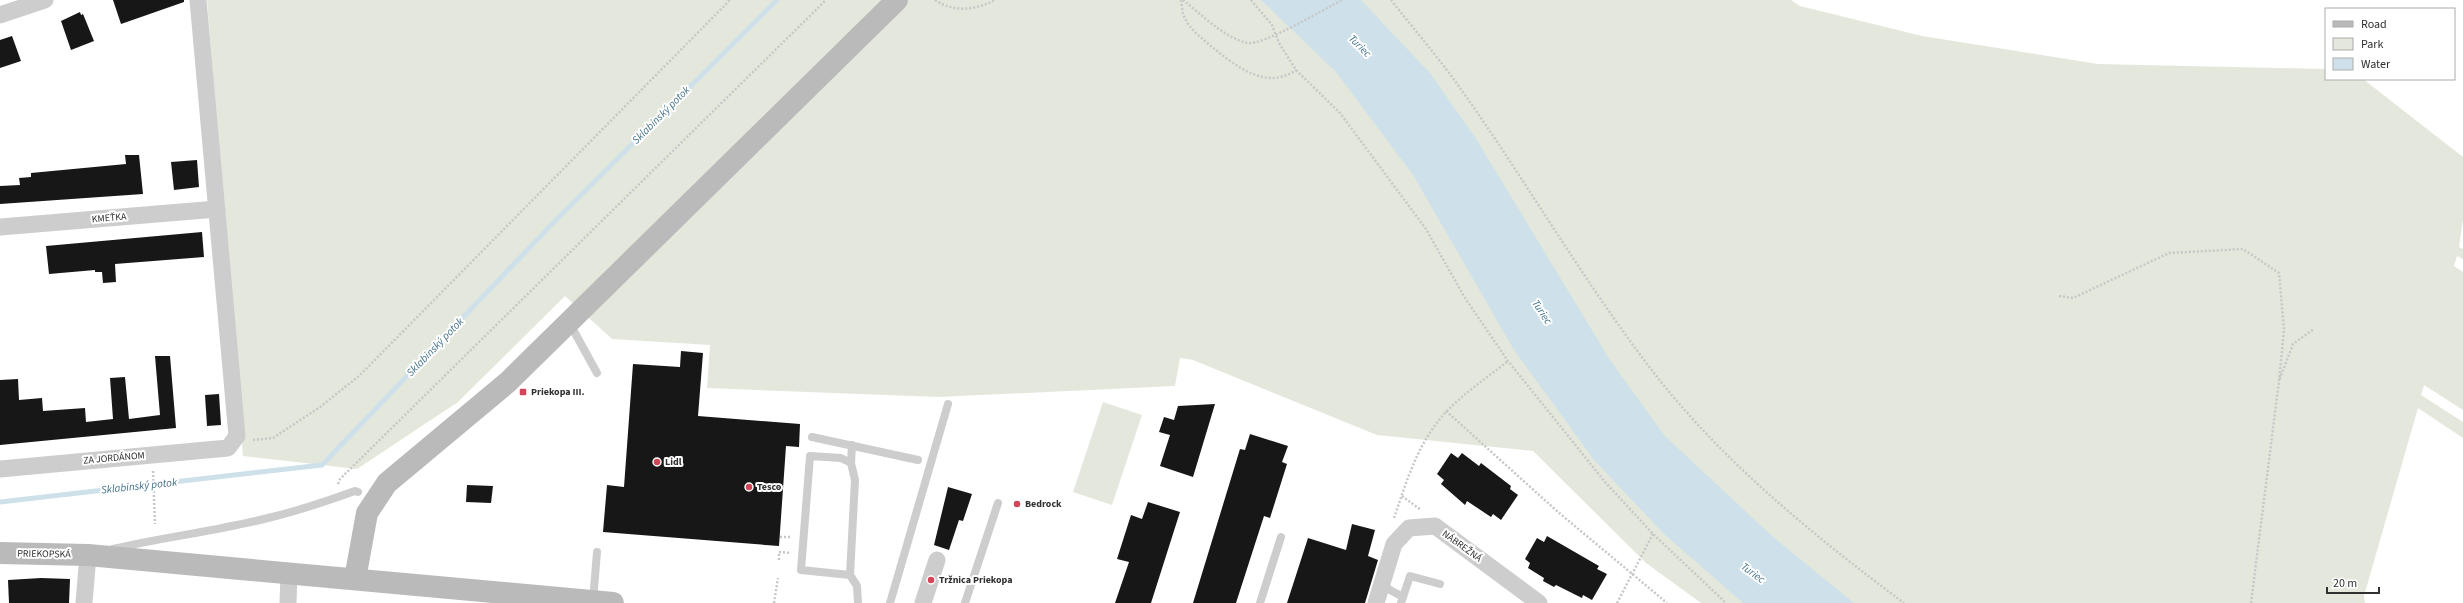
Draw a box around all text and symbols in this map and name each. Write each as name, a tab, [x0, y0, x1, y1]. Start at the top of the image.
legend	[2325, 8, 2455, 80]
text: Road	[2361, 16, 2387, 33]
water label: Turiec	[1345, 31, 1375, 61]
text: Park	[2361, 36, 2383, 53]
text: Water	[2361, 56, 2391, 73]
water label: Sklabinský potok	[629, 82, 694, 147]
street label: KMEŤKA	[91, 209, 128, 226]
water label: Turiec	[1528, 297, 1556, 327]
water label: Sklabinský potok	[403, 314, 467, 380]
place label: Priekopa III.	[531, 385, 585, 399]
marker: Priekopa III.	[518, 387, 528, 397]
street label: ZA JORDÁNOM	[83, 448, 145, 468]
place label: Lidl	[665, 455, 682, 469]
marker: Lidl	[652, 457, 662, 467]
water label: Sklabinský potok	[100, 474, 179, 497]
place label: Tesco	[757, 480, 782, 494]
marker: Tesco	[744, 482, 754, 492]
place label: Bedrock	[1025, 497, 1062, 511]
marker: Bedrock	[1012, 499, 1022, 509]
street label: NÁBREŽNÁ	[1439, 527, 1485, 566]
street label: PRIEKOPSKÁ	[17, 547, 71, 561]
water label: Turiec	[1738, 559, 1768, 587]
scale bar	[2327, 569, 2379, 595]
place label: Tržnica Priekopa	[939, 573, 1013, 587]
marker: Tržnica Priekopa	[926, 575, 936, 585]
text: 20 m	[2333, 575, 2357, 592]

